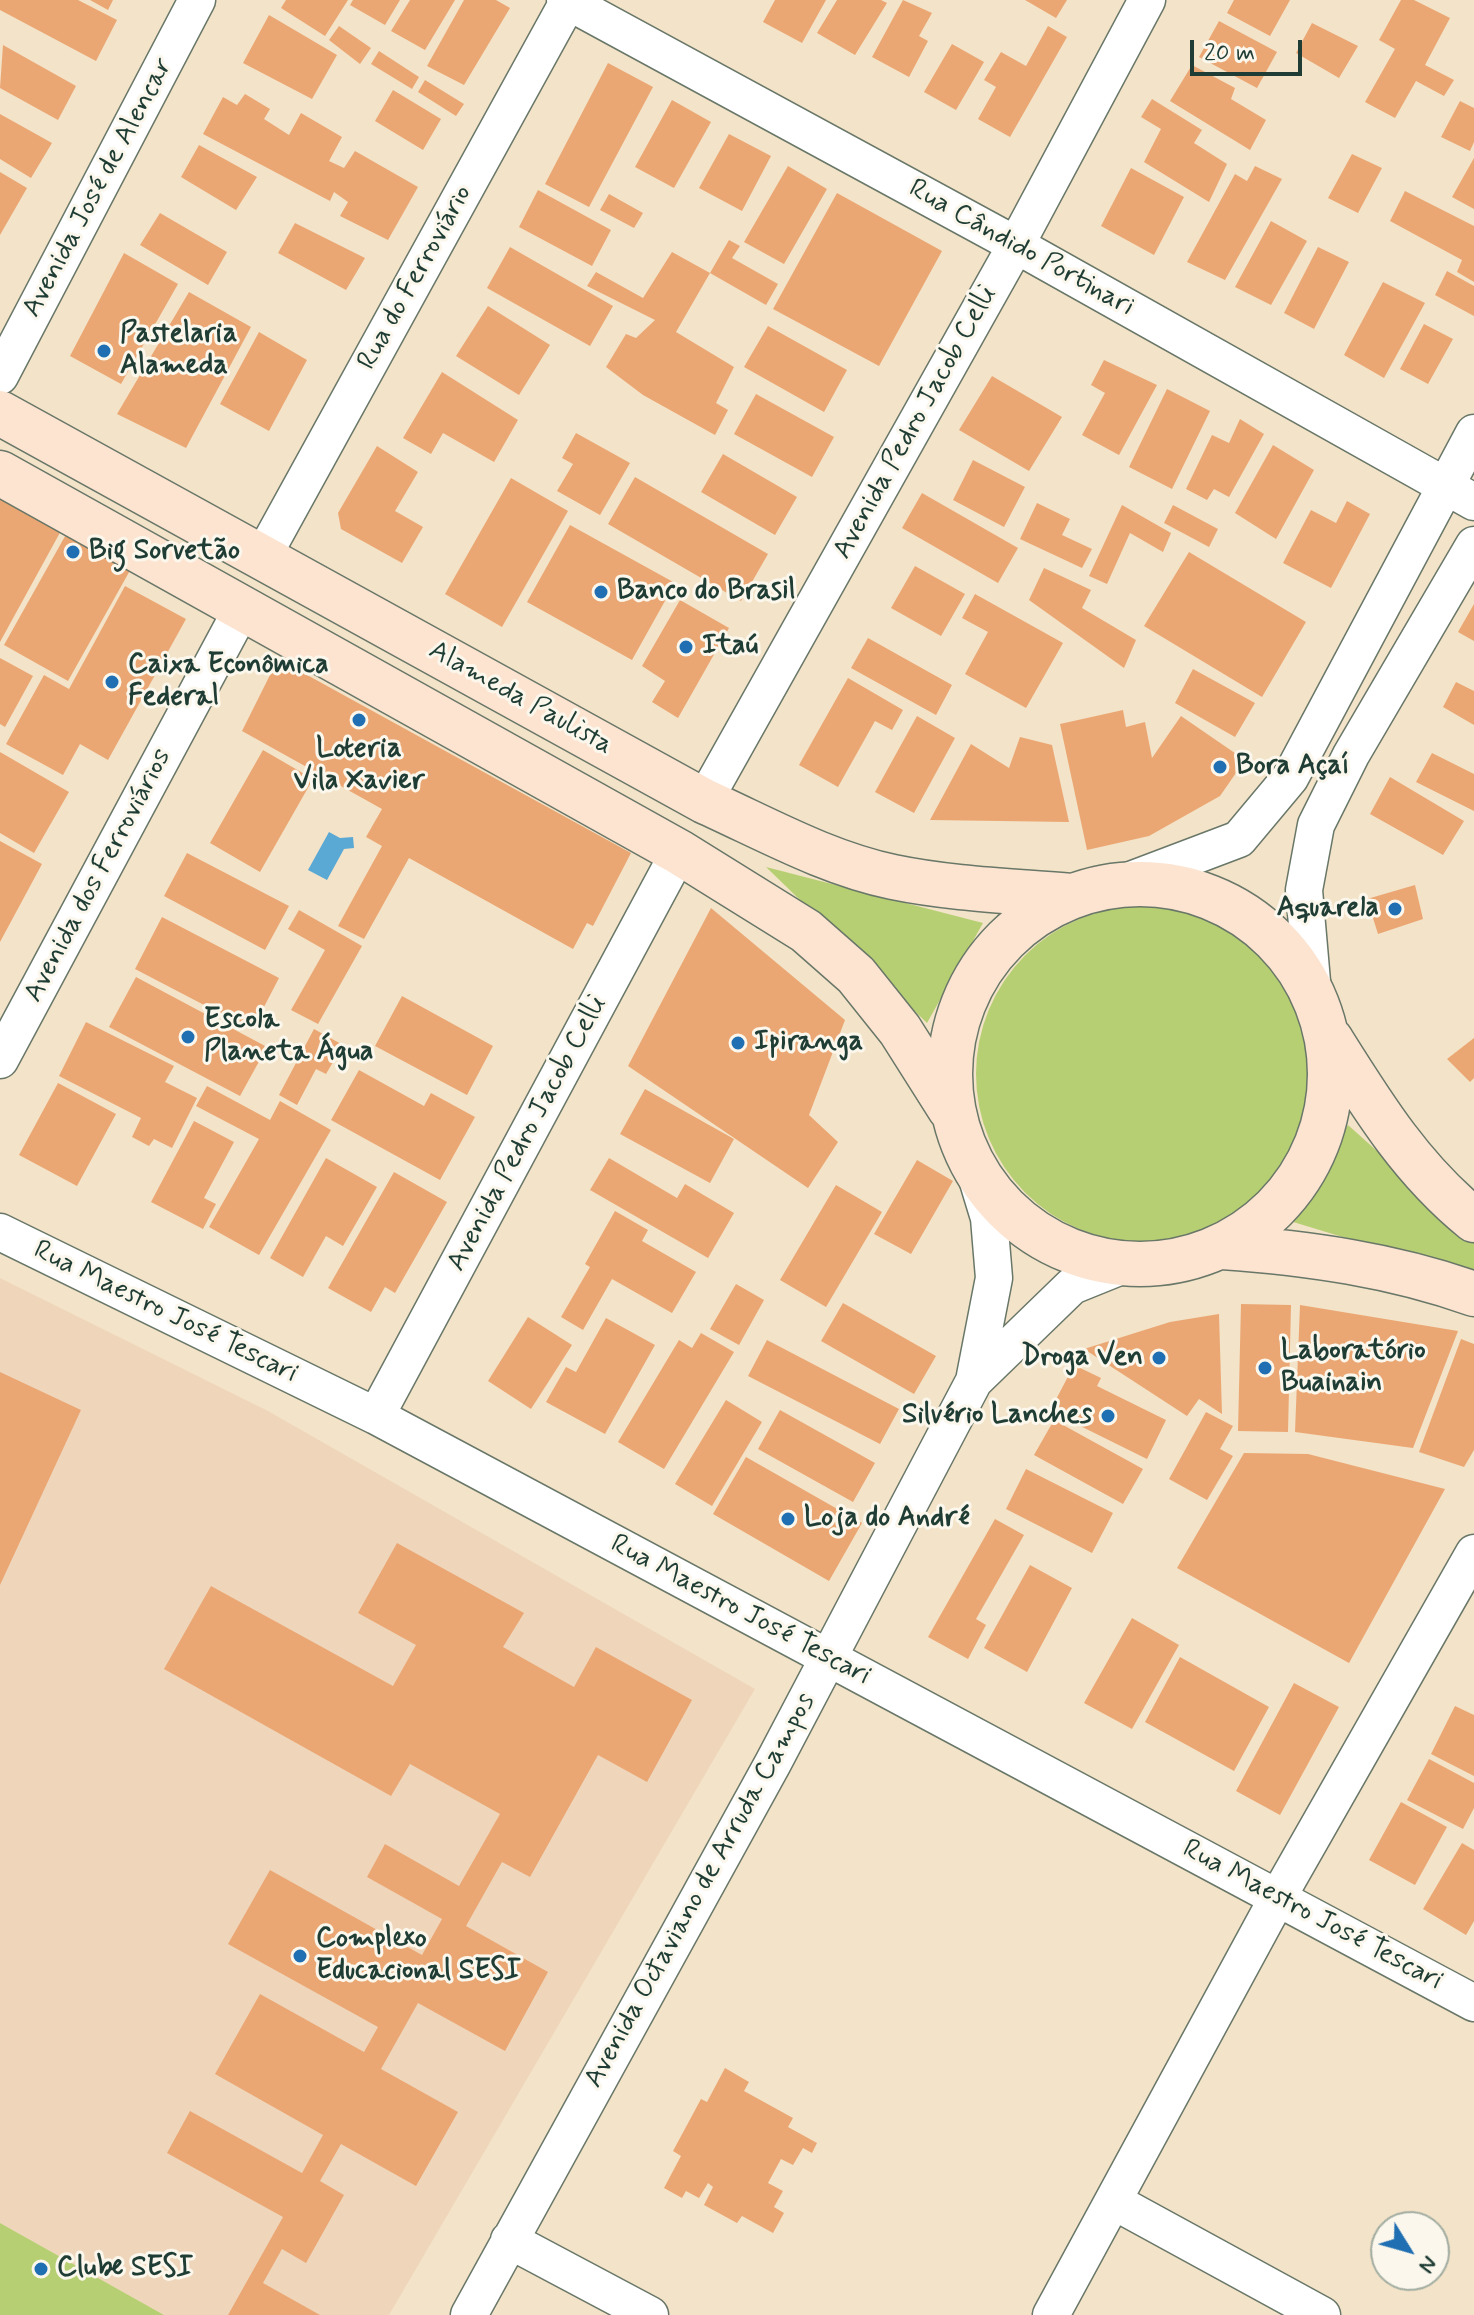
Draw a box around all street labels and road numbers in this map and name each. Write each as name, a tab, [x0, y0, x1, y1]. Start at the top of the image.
street label: Avenida José de Alencar	[16, 52, 182, 324]
street label: Rua Cândido Portinari	[902, 173, 1140, 325]
street label: Rua do Ferroviário	[351, 180, 481, 376]
street label: Avenida Pedro Jacob Celli	[827, 280, 1005, 566]
street label: Alameda Paulista	[422, 635, 618, 763]
street label: Avenida dos Ferroviários	[18, 743, 180, 1009]
street label: Avenida Pedro Jacob Celli	[441, 990, 615, 1278]
street label: Rua Maestro José Tescari	[27, 1234, 303, 1392]
street label: Rua Maestro José Tescari	[604, 1528, 876, 1694]
street label: Avenida Octaviano de Arruda Campos	[578, 1688, 824, 2094]
street label: Rua Maestro José Tescari	[1176, 1833, 1448, 1999]

